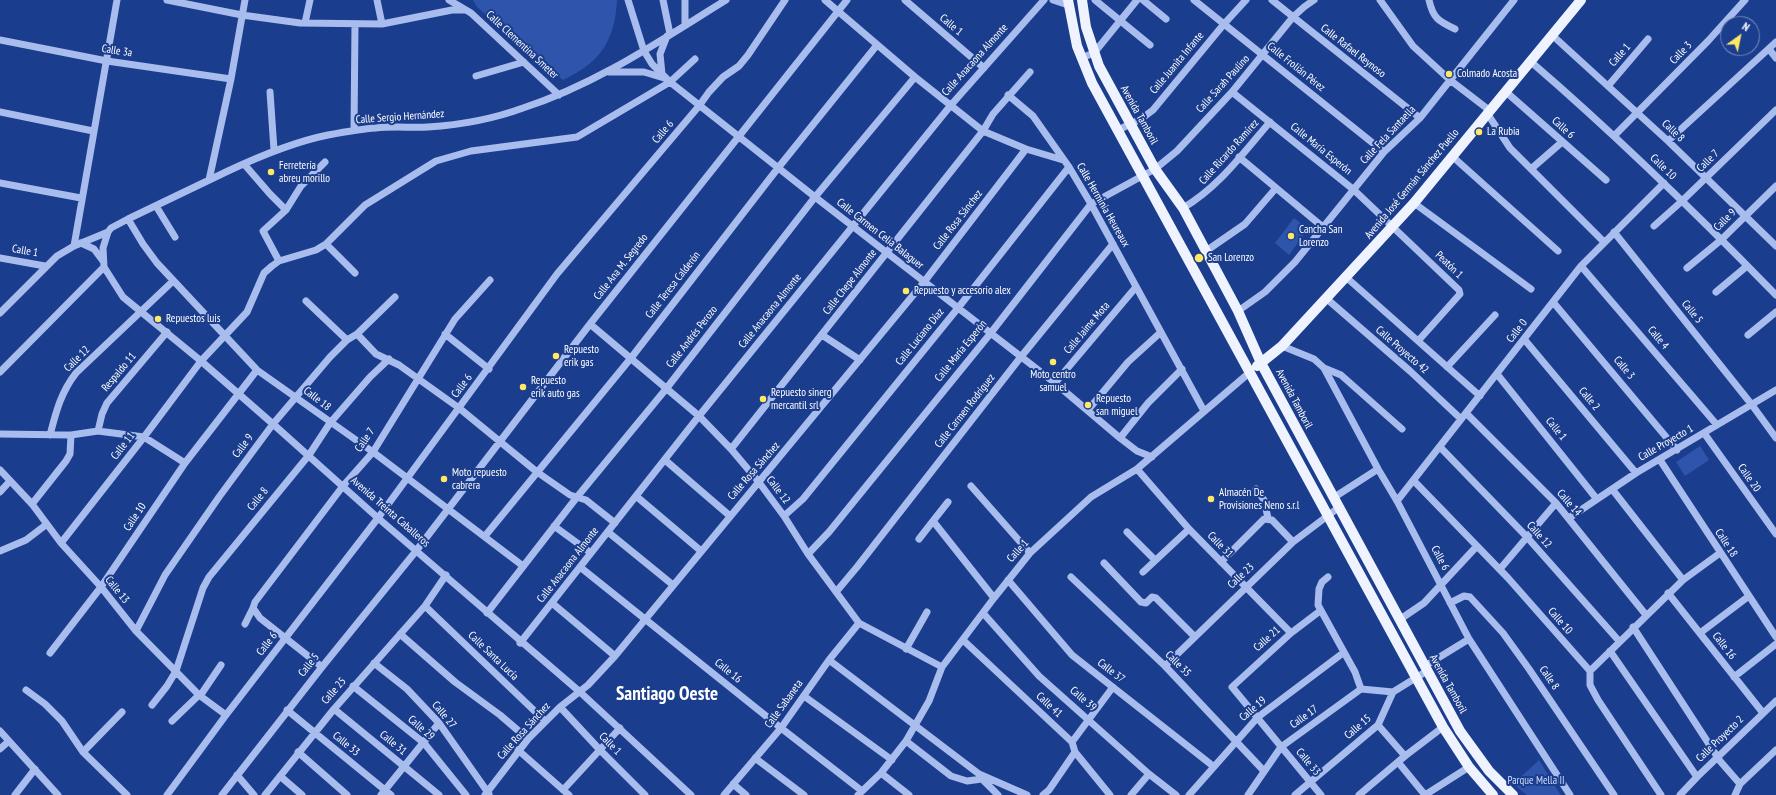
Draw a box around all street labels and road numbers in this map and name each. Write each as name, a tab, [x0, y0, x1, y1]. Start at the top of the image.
street label: Calle Clementina Smeter	[483, 8, 561, 82]
street label: Calle 1	[937, 12, 965, 38]
street label: Calle Anacaona Almonte	[939, 21, 1011, 99]
street label: Calle Rafael Reynoso	[1318, 21, 1388, 81]
street label: Calle Juanita Infante	[1147, 29, 1207, 97]
street label: Calle 3	[1667, 39, 1695, 67]
street label: Calle Frolián Pérez	[1264, 40, 1328, 94]
street label: Calle 1	[1606, 41, 1634, 69]
street label: Calle 3a	[101, 42, 133, 60]
street label: Calle Sarah Paulino	[1194, 52, 1252, 116]
street label: Avenida Tamboril	[1117, 83, 1161, 147]
street label: Calle Fela Santaella	[1358, 103, 1418, 167]
street label: Calle Sergio Hernández	[355, 107, 445, 127]
street label: Calle 6	[1549, 114, 1577, 142]
street label: Calle Ricardo Ramírez	[1196, 117, 1262, 187]
street label: Calle 8	[1659, 117, 1687, 145]
street label: Calle 6	[650, 118, 676, 146]
street label: Calle María Esperón	[1288, 120, 1354, 178]
street label: Avenida José Germán Sánchez Puello	[1362, 126, 1462, 242]
street label: Calle 7	[1694, 147, 1722, 175]
street label: Calle 10	[1647, 151, 1679, 183]
street label: Calle Herminia Heureaux	[1074, 161, 1132, 249]
street label: Calle Rosa Sánchez	[930, 187, 986, 253]
street label: Calle Carmen Celia Balaguer	[834, 196, 926, 272]
street label: Calle 9	[1711, 206, 1739, 234]
street label: Calle Ana M. Segredo	[591, 231, 651, 303]
street label: Calle 1	[11, 242, 39, 260]
street label: Calle Chepe Almonte	[820, 247, 880, 317]
street label: Calle Teresa Calderón	[643, 249, 703, 321]
street label: Peatón 1	[1432, 249, 1466, 281]
street label: Calle Anacaona Almonte	[736, 271, 804, 351]
street label: Calle 5	[1679, 298, 1705, 326]
street label: Calle Jaime Mota	[1061, 299, 1113, 357]
street label: Calle Andrés Perozo	[664, 303, 720, 371]
street label: Calle Luciano Díaz	[893, 306, 947, 368]
street label: Calle 0	[1504, 317, 1530, 345]
street label: Calle María Esperón	[932, 318, 990, 384]
street label: Calle Proyecto 42	[1373, 323, 1431, 377]
street label: Calle 4	[1645, 324, 1671, 352]
street label: Calle 12	[61, 343, 93, 375]
street label: Respaldo 11	[99, 350, 139, 394]
street label: Calle 3	[1611, 354, 1637, 382]
street label: Avenida Tamboril	[1273, 367, 1315, 431]
street label: Calle Carmen Rodríguez	[932, 371, 998, 451]
street label: Calle 6	[449, 372, 475, 400]
street label: Calle 18	[301, 384, 333, 414]
street label: Calle 2	[1576, 385, 1602, 413]
street label: Calle 1	[1543, 415, 1569, 443]
street label: Calle Proyecto 1	[1636, 422, 1696, 464]
street label: Calle 7	[352, 425, 378, 455]
street label: Calle 11	[108, 430, 138, 462]
street label: Calle 9	[230, 432, 256, 460]
street label: Calle Rosa Sánchez	[725, 439, 783, 503]
street label: Calle 20	[1735, 461, 1763, 495]
street label: Avenida Treinta Caballeros	[348, 474, 432, 550]
street label: Calle 12	[763, 474, 793, 506]
street label: Calle 8	[245, 485, 271, 513]
street label: Calle 14	[1554, 487, 1584, 519]
street label: Calle 10	[121, 500, 149, 534]
street label: Calle 12	[1524, 519, 1554, 551]
street label: Calle Anacaona Almonte	[534, 525, 602, 605]
street label: Calle 18	[1712, 526, 1740, 560]
street label: Calle 31	[1204, 529, 1236, 561]
street label: Calle 1	[1004, 537, 1032, 565]
street label: Calle 6	[1428, 543, 1452, 573]
street label: Calle 23	[1225, 561, 1257, 591]
street label: Calle 13	[102, 574, 132, 606]
street label: Calle 10	[1545, 605, 1575, 637]
street label: Calle 21	[1251, 624, 1283, 654]
street label: Calle Santa Lucía	[465, 629, 521, 683]
street label: Calle 6	[254, 630, 280, 658]
street label: Calle 16	[1709, 630, 1739, 662]
street label: Calle 35	[1162, 648, 1194, 680]
street label: Calle 5	[296, 651, 322, 679]
street label: Avenida Tamboril	[1426, 652, 1470, 716]
street label: Calle 16	[712, 656, 744, 686]
street label: Calle 37	[1095, 656, 1127, 686]
street label: Calle 8	[1536, 663, 1562, 693]
street label: Calle 25	[319, 675, 349, 707]
street label: Calle Sabaneta	[762, 677, 806, 731]
street label: Calle 39	[1067, 684, 1099, 714]
street label: Calle 41	[1033, 690, 1065, 720]
street label: Calle 19	[1237, 694, 1269, 724]
street label: Calle 27	[429, 699, 459, 731]
street label: Calle Rosa Sánchez	[495, 700, 553, 762]
street label: Calle 17	[1288, 702, 1320, 732]
street label: Calle 15	[1342, 712, 1374, 742]
street label: Calle 29	[405, 713, 437, 743]
street label: Calle Proyecto 2	[1693, 713, 1747, 765]
street label: Calle 31	[377, 728, 409, 758]
street label: Calle 33	[330, 729, 362, 759]
street label: Calle 1	[596, 730, 624, 758]
street label: Calle 33	[1293, 746, 1323, 778]

